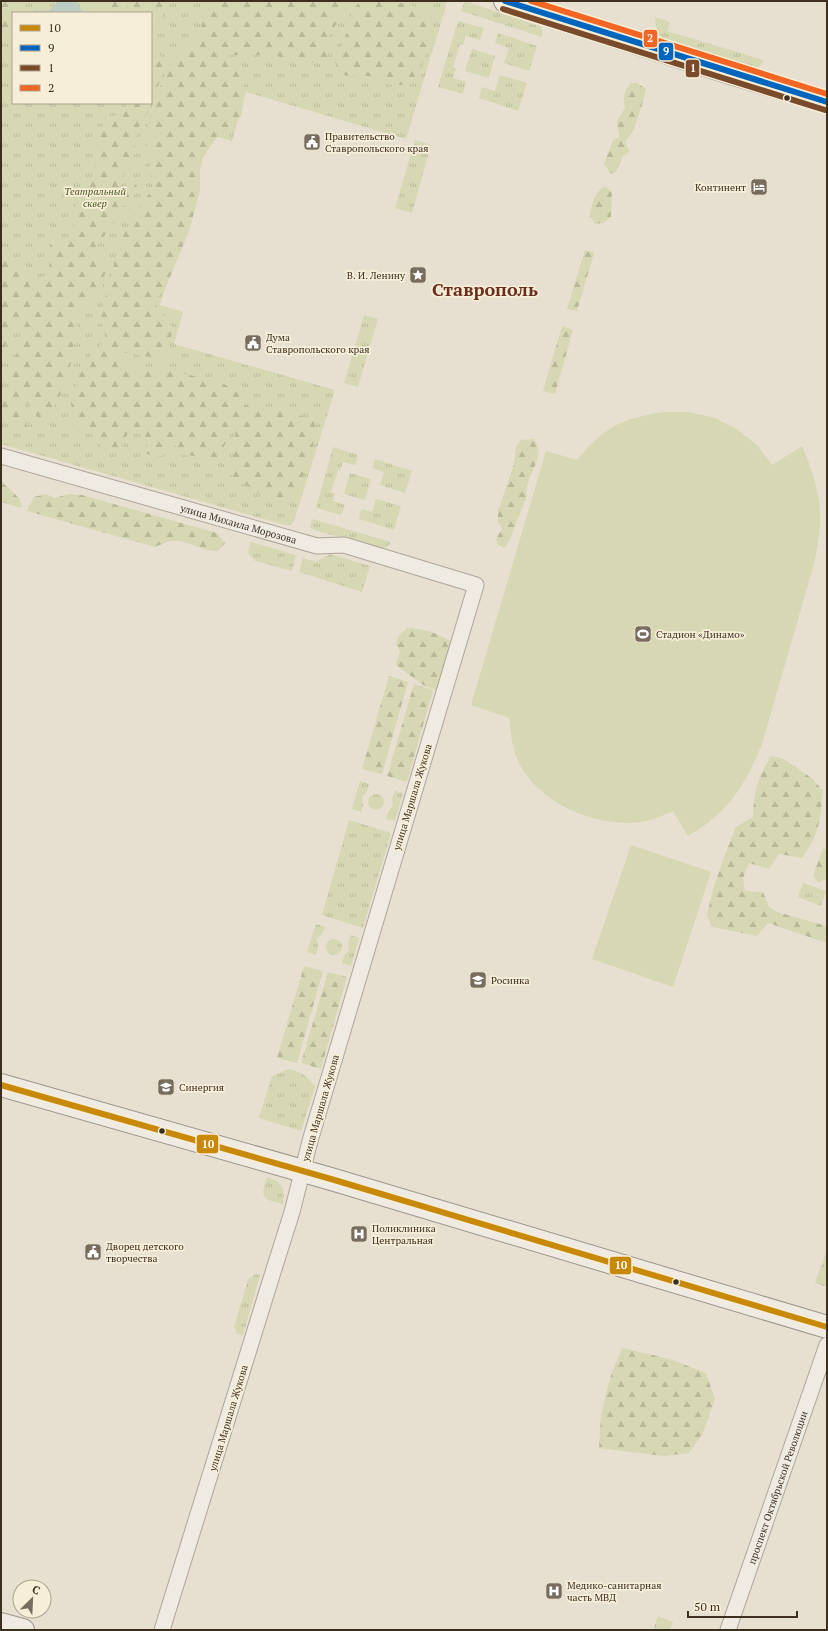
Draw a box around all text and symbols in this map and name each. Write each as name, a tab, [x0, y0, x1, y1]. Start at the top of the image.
legend	[12, 12, 152, 104]
text: 10	[48, 20, 61, 35]
line badge: 2	[643, 29, 658, 48]
text: 2	[647, 31, 653, 45]
text: 9	[48, 40, 54, 55]
line badge: 9	[658, 42, 674, 61]
text: 9	[663, 44, 669, 58]
line badge: 1	[685, 59, 700, 78]
text: 1	[48, 60, 54, 75]
text: 1	[690, 61, 696, 75]
text: 2	[48, 80, 54, 95]
unlabelled marker	[782, 93, 792, 103]
place label: Правительство Ставропольского края	[325, 130, 429, 155]
public building icon: Правительство Ставропольского края	[302, 132, 322, 152]
hotel icon: Континент	[749, 177, 769, 197]
place label: Континент	[695, 181, 746, 194]
park label: Театральный сквер	[64, 185, 126, 210]
place icon: В. И. Ленину	[408, 265, 428, 285]
place label: В. И. Ленину	[347, 269, 406, 282]
district label: Ставрополь	[432, 277, 538, 301]
place label: Дума Ставропольского края	[266, 331, 370, 356]
public building icon: Дума Ставропольского края	[243, 333, 263, 353]
street label: улица Михаила Морозова	[178, 501, 298, 547]
sports icon: Стадион «Динамо»	[633, 624, 653, 644]
place label: Стадион «Динамо»	[656, 628, 745, 641]
street label: улица Маршала Жукова	[390, 742, 435, 853]
school or university icon: Росинка	[468, 970, 488, 990]
place label: Росинка	[491, 974, 530, 987]
street label: улица Маршала Жукова	[299, 1053, 342, 1164]
school or university icon: Синергия	[156, 1077, 176, 1097]
place label: Синергия	[179, 1081, 224, 1094]
unlabelled marker	[157, 1126, 167, 1136]
line badge: 10	[196, 1134, 219, 1154]
text: 10	[202, 1137, 214, 1151]
place label: Поликлиника Центральная	[372, 1222, 436, 1247]
hospital icon: Поликлиника Центральная	[349, 1224, 369, 1244]
place label: Дворец детского творчества	[106, 1240, 184, 1265]
public building icon: Дворец детского творчества	[83, 1242, 103, 1262]
line badge: 10	[609, 1256, 632, 1275]
text: 10	[615, 1258, 627, 1272]
unlabelled marker	[671, 1277, 681, 1287]
street label: улица Маршала Жукова	[206, 1363, 251, 1474]
street label: проспект Октябрьской Революции	[745, 1409, 811, 1566]
north arrow	[12, 1579, 52, 1619]
place label: Медико-санитарная часть МВД	[567, 1579, 662, 1604]
hospital icon: Медико-санитарная часть МВД	[544, 1581, 564, 1601]
text: С	[30, 1582, 42, 1598]
scale bar	[688, 1593, 797, 1619]
text: 50 m	[694, 1599, 721, 1614]

